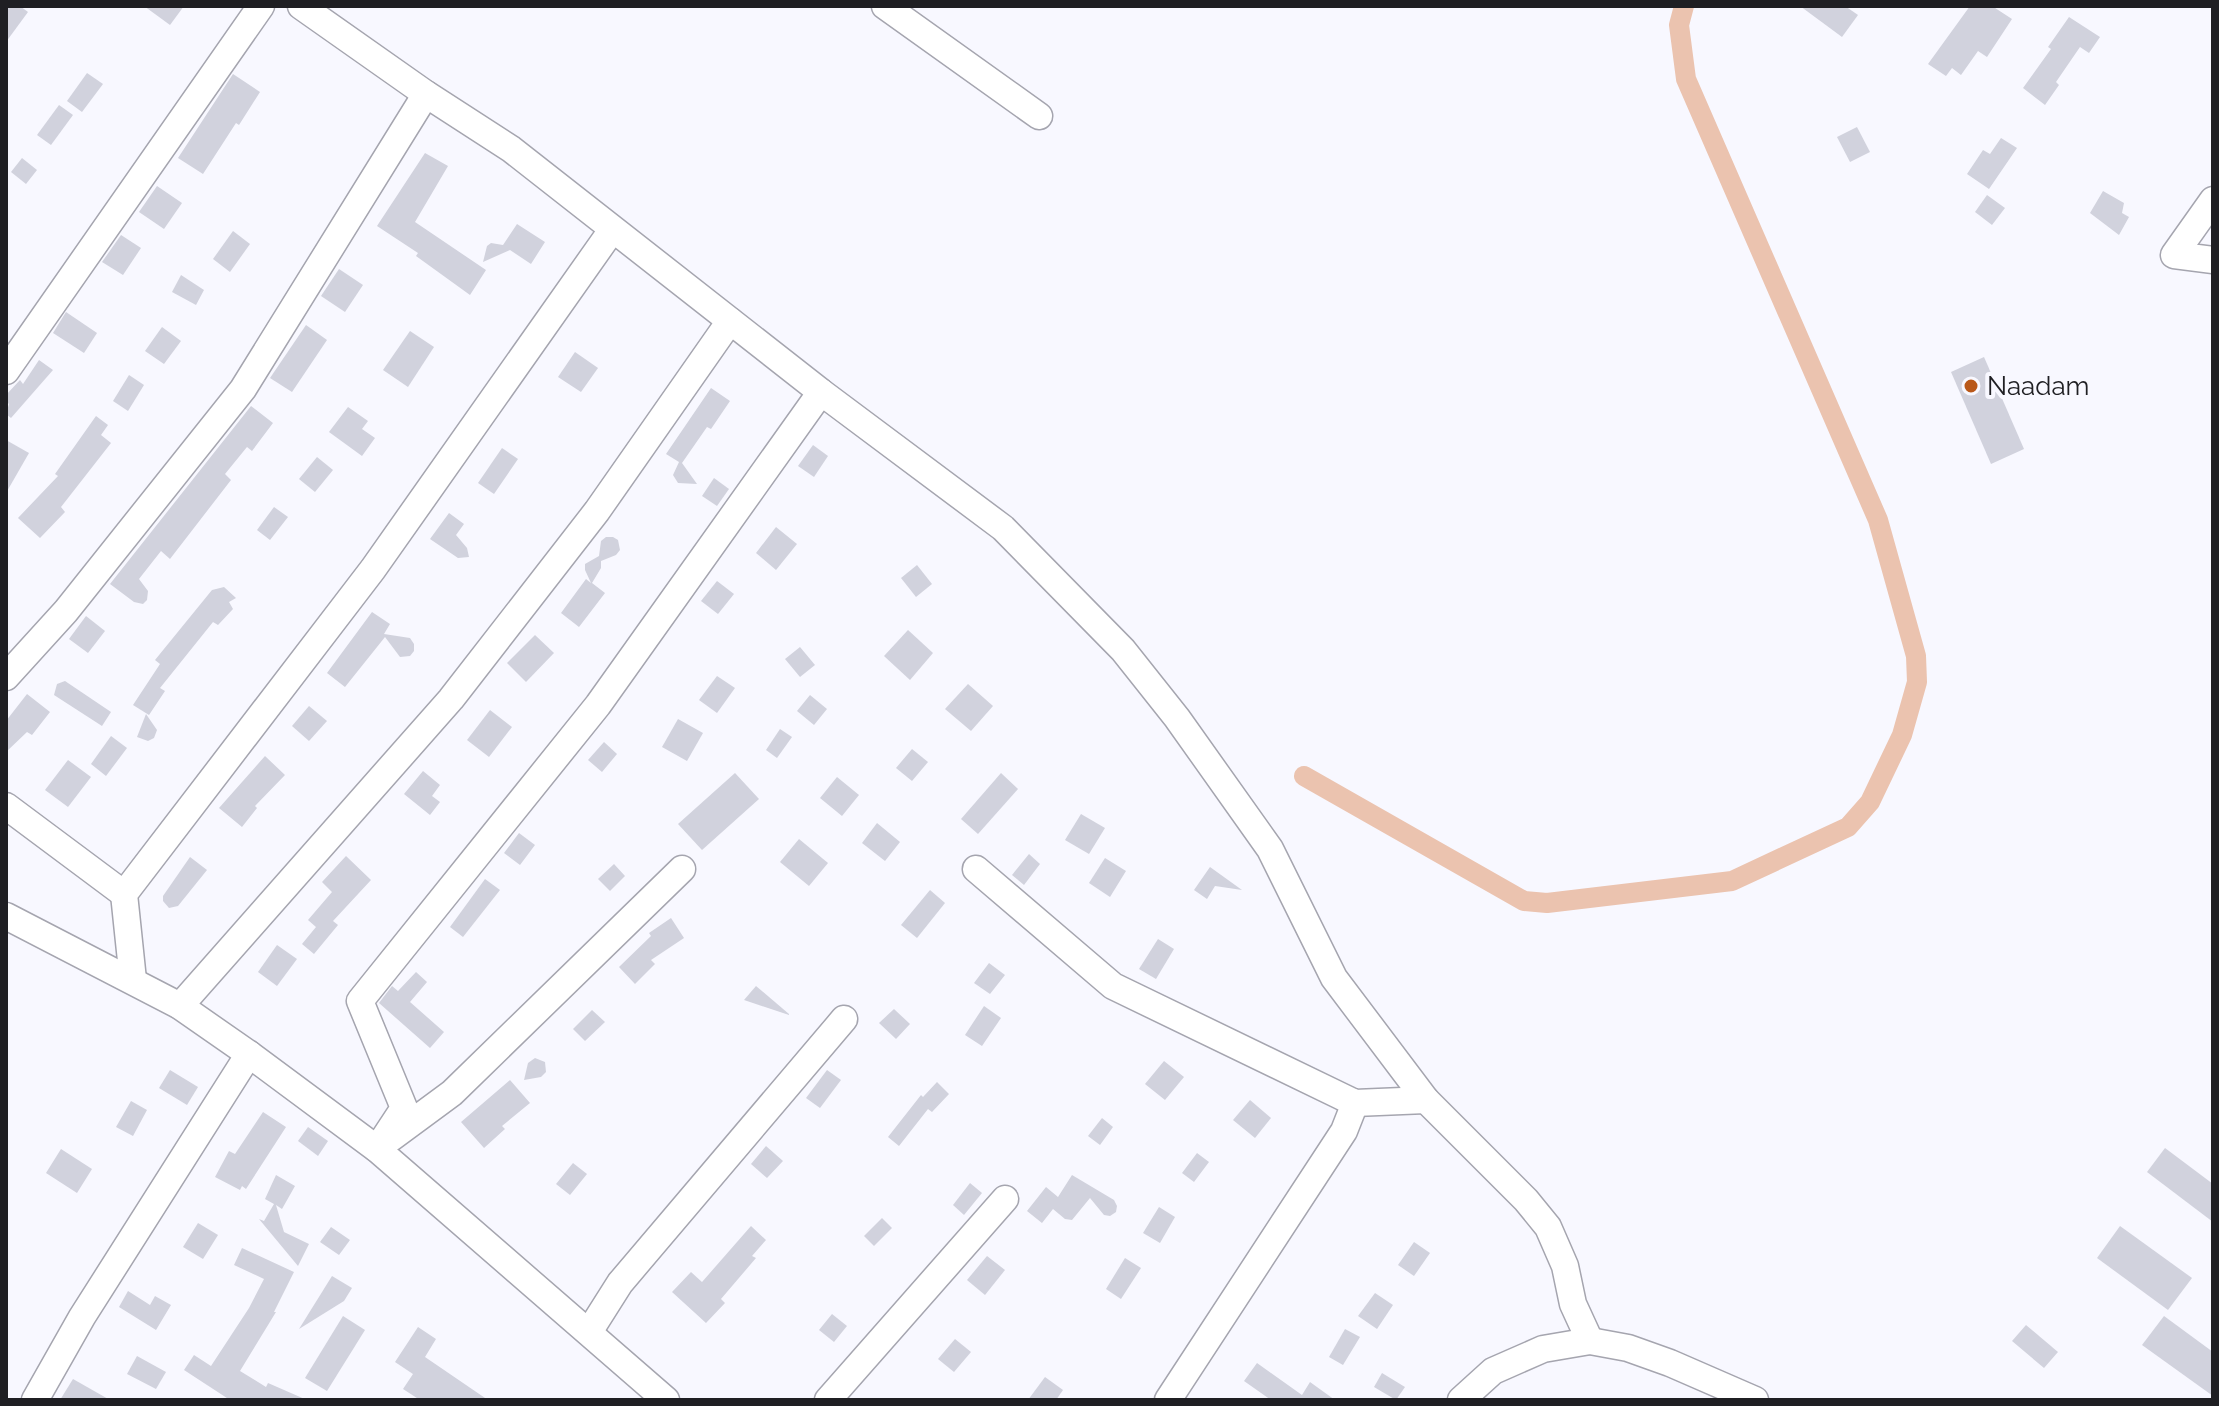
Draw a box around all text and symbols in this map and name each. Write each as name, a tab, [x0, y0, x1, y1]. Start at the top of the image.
place label: Naadam	[1987, 371, 2090, 401]
marker: Naadam	[1962, 377, 1980, 395]

